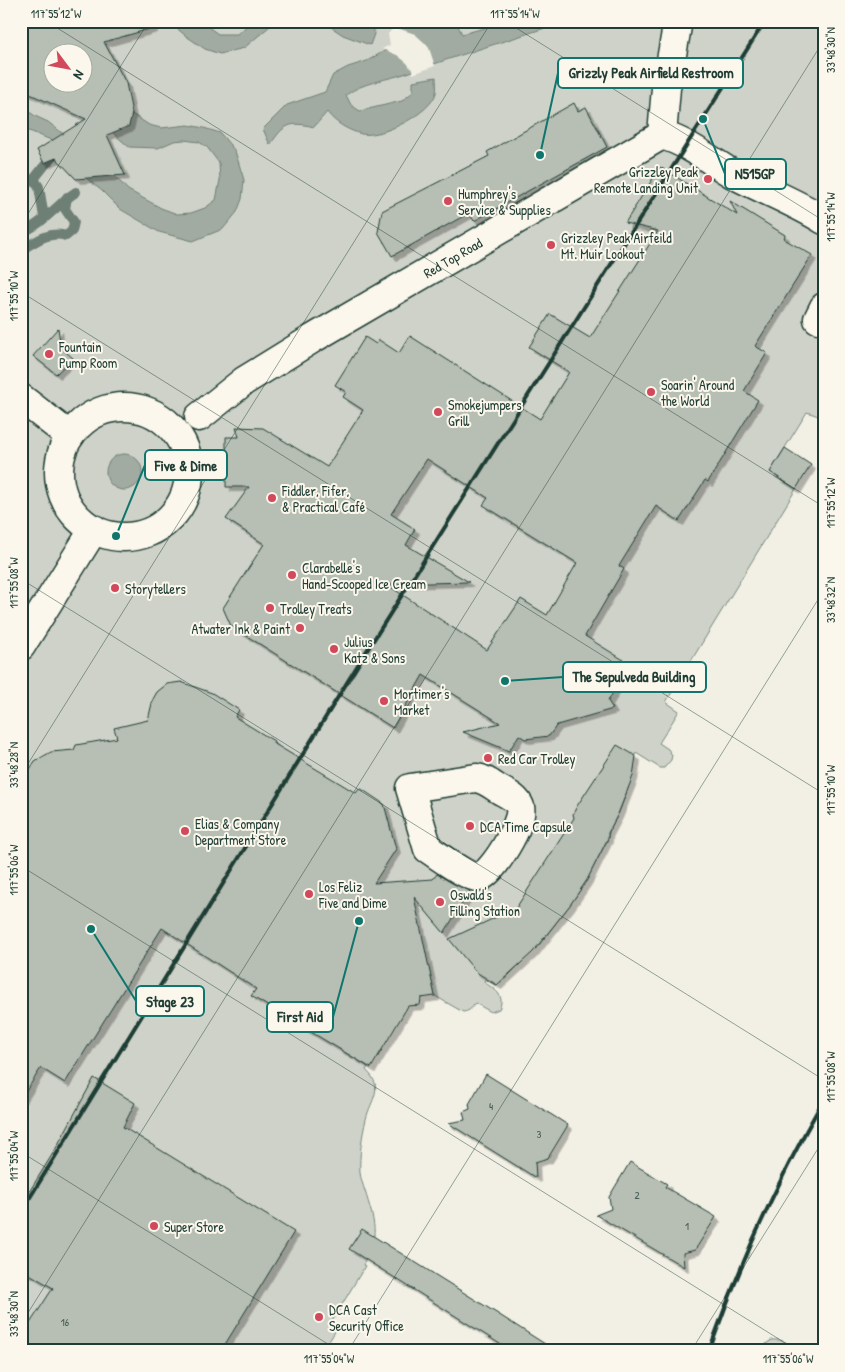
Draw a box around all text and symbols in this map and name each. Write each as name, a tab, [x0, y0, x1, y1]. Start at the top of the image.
text: 117°55'12"W	[31, 5, 82, 22]
text: 117°55'14"W	[490, 5, 540, 22]
text: 33°48'30"N	[822, 27, 839, 73]
north arrow	[42, 42, 92, 92]
callout: Grizzly Peak Airfield Restroom	[558, 58, 743, 88]
text: Grizzly Peak Airfield Restroom	[568, 62, 734, 84]
text: N	[69, 67, 89, 84]
callout: N515GP	[725, 159, 786, 189]
place label: Grizzley Peak Remote Landing Unit	[594, 162, 698, 198]
text: N515GP	[735, 163, 775, 184]
marker: Grizzley Peak Remote Landing Unit	[702, 173, 714, 185]
place label: Humphrey's Service & Supplies	[458, 184, 551, 220]
text: 117°55'14"W	[822, 192, 839, 242]
marker: Humphrey's Service & Supplies	[442, 195, 454, 207]
place label: Grizzley Peak Airfeild Mt. Muir Lookout	[561, 228, 672, 263]
street label: Red Top Road	[419, 232, 486, 282]
marker: Grizzley Peak Airfeild Mt. Muir Lookout	[545, 239, 557, 251]
text: 117°55'10"W	[5, 270, 22, 321]
place label: Fountain Pump Room	[58, 337, 117, 373]
marker: Fountain Pump Room	[43, 348, 55, 360]
place label: Soarin' Around the World	[661, 375, 735, 410]
marker: Soarin' Around the World	[645, 386, 657, 398]
place label: Smokejumpers Grill	[448, 395, 522, 430]
marker: Smokejumpers Grill	[432, 406, 444, 418]
callout: Five & Dime	[145, 450, 227, 480]
text: Five & Dime	[154, 455, 217, 476]
text: 117°55'12"W	[822, 477, 839, 528]
place label: Fiddler, Fifer, & Practical Café	[281, 481, 366, 516]
marker: Fiddler, Fifer, & Practical Café	[266, 492, 278, 504]
text: 117°55'08"W	[5, 557, 22, 609]
place label: Clarabelle's Hand-Scooped Ice Cream	[302, 558, 426, 594]
marker: Clarabelle's Hand-Scooped Ice Cream	[286, 569, 298, 581]
text: 33°48'32"N	[822, 577, 839, 623]
place label: Storytellers	[125, 579, 186, 599]
marker: Storytellers	[109, 582, 121, 594]
place label: Trolley Treats	[280, 599, 352, 619]
marker: Trolley Treats	[264, 602, 276, 614]
place label: Atwater Ink & Paint	[192, 619, 290, 638]
marker: Atwater Ink & Paint	[294, 622, 306, 634]
place label: Julius Katz & Sons	[344, 632, 405, 667]
marker: Julius Katz & Sons	[328, 643, 340, 655]
callout: The Sepulveda Building	[563, 662, 706, 692]
text: The Sepulveda Building	[572, 666, 696, 688]
place label: Mortimer's Market	[394, 684, 449, 719]
marker: Mortimer's Market	[378, 695, 390, 707]
text: 33°48'28"N	[5, 742, 22, 788]
place label: Red Car Trolley	[498, 749, 576, 769]
marker: Red Car Trolley	[482, 752, 494, 764]
text: 117°55'10"W	[822, 764, 839, 815]
place label: Elias & Company Department Store	[195, 814, 287, 850]
place label: DCA Time Capsule	[480, 817, 572, 837]
marker: DCA Time Capsule	[464, 820, 476, 832]
marker: Elias & Company Department Store	[179, 825, 191, 837]
text: 117°55'06"W	[5, 844, 22, 895]
place label: Los Feliz Five and Dime	[318, 877, 388, 912]
place label: Oswald's Filling Station	[449, 885, 520, 921]
marker: Los Feliz Five and Dime	[303, 888, 315, 900]
marker: Oswald's Filling Station	[434, 896, 446, 908]
callout: Stage 23	[136, 986, 204, 1016]
text: Stage 23	[146, 991, 194, 1013]
callout: First Aid	[267, 1002, 333, 1032]
text: First Aid	[276, 1006, 323, 1027]
text: 117°55'08"W	[822, 1051, 839, 1103]
house number: 4	[489, 1099, 493, 1113]
house number: 3	[537, 1127, 542, 1141]
text: 117°55'04"W	[5, 1130, 22, 1181]
house number: 2	[634, 1188, 640, 1202]
place label: Super Store	[164, 1217, 224, 1237]
house number: 1	[685, 1219, 689, 1233]
marker: Super Store	[148, 1220, 160, 1232]
text: 33°48'30"N	[5, 1291, 22, 1337]
place label: DCA Cast Security Office	[329, 1300, 404, 1336]
marker: DCA Cast Security Office	[313, 1311, 325, 1323]
house number: 16	[61, 1315, 70, 1329]
text: 117°55'04"W	[304, 1350, 355, 1367]
text: 117°55'06"W	[763, 1350, 814, 1367]

